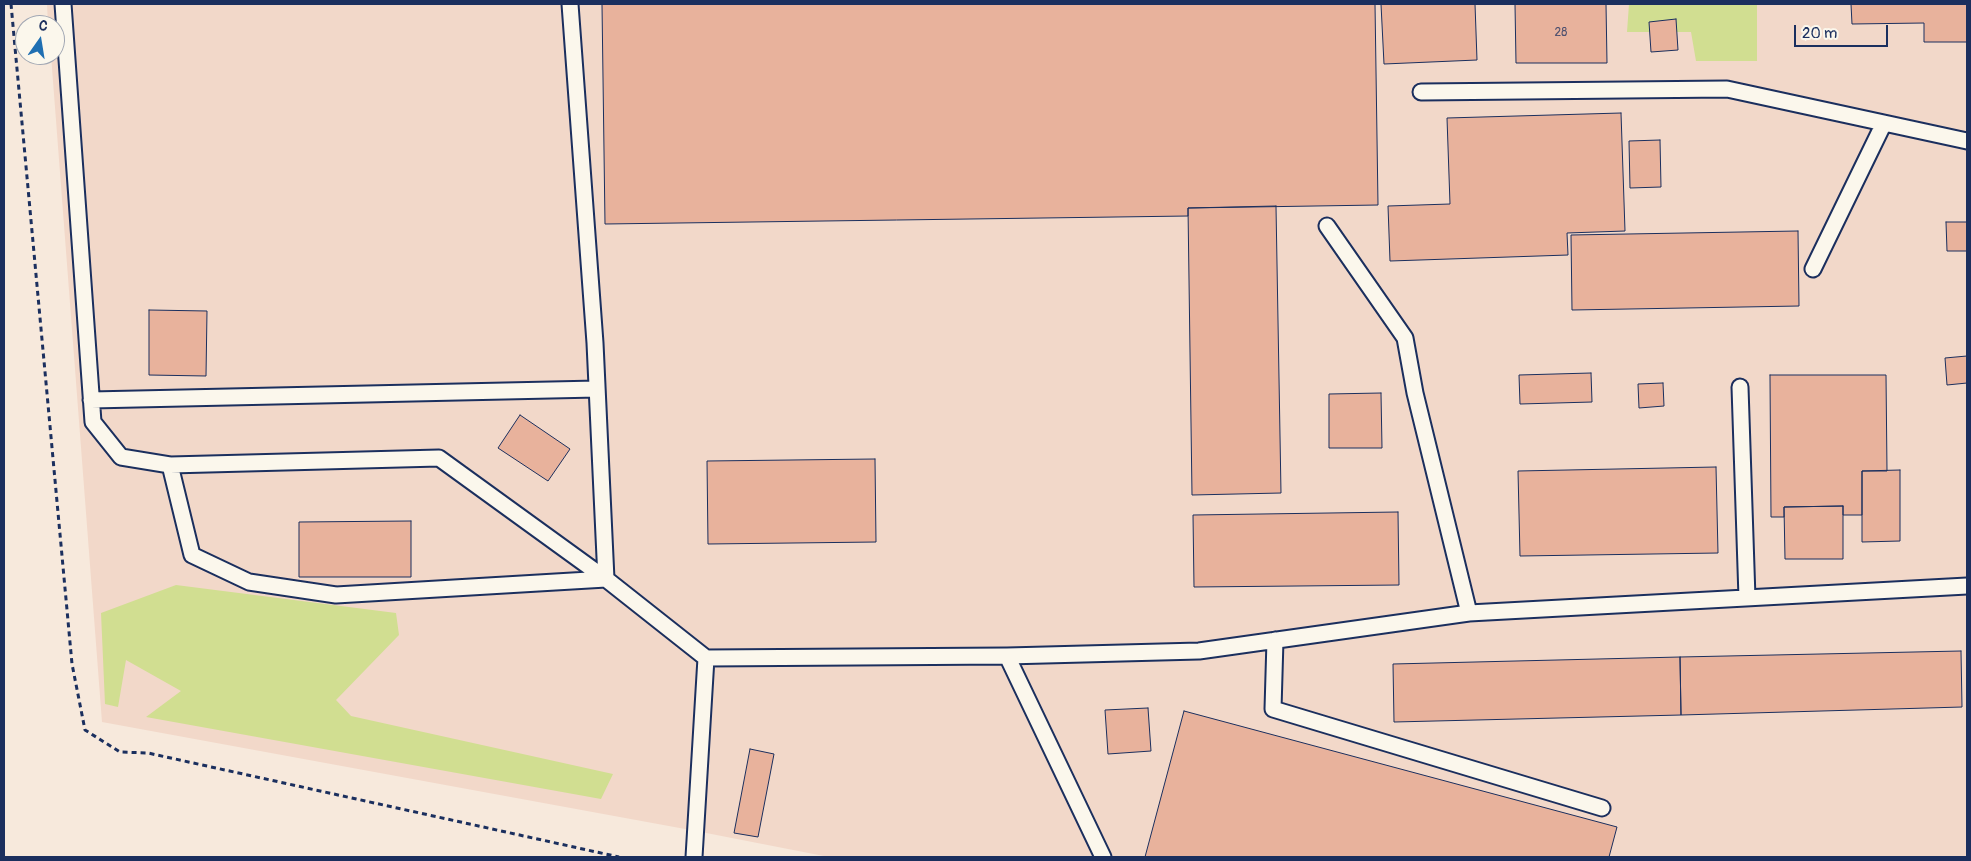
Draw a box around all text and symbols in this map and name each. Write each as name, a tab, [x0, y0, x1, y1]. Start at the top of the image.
north arrow	[15, 15, 65, 65]
scale bar	[1796, 15, 1890, 47]
text: С	[37, 17, 49, 35]
text: 20 m	[1802, 24, 1837, 43]
house number: 28	[1555, 26, 1567, 40]

